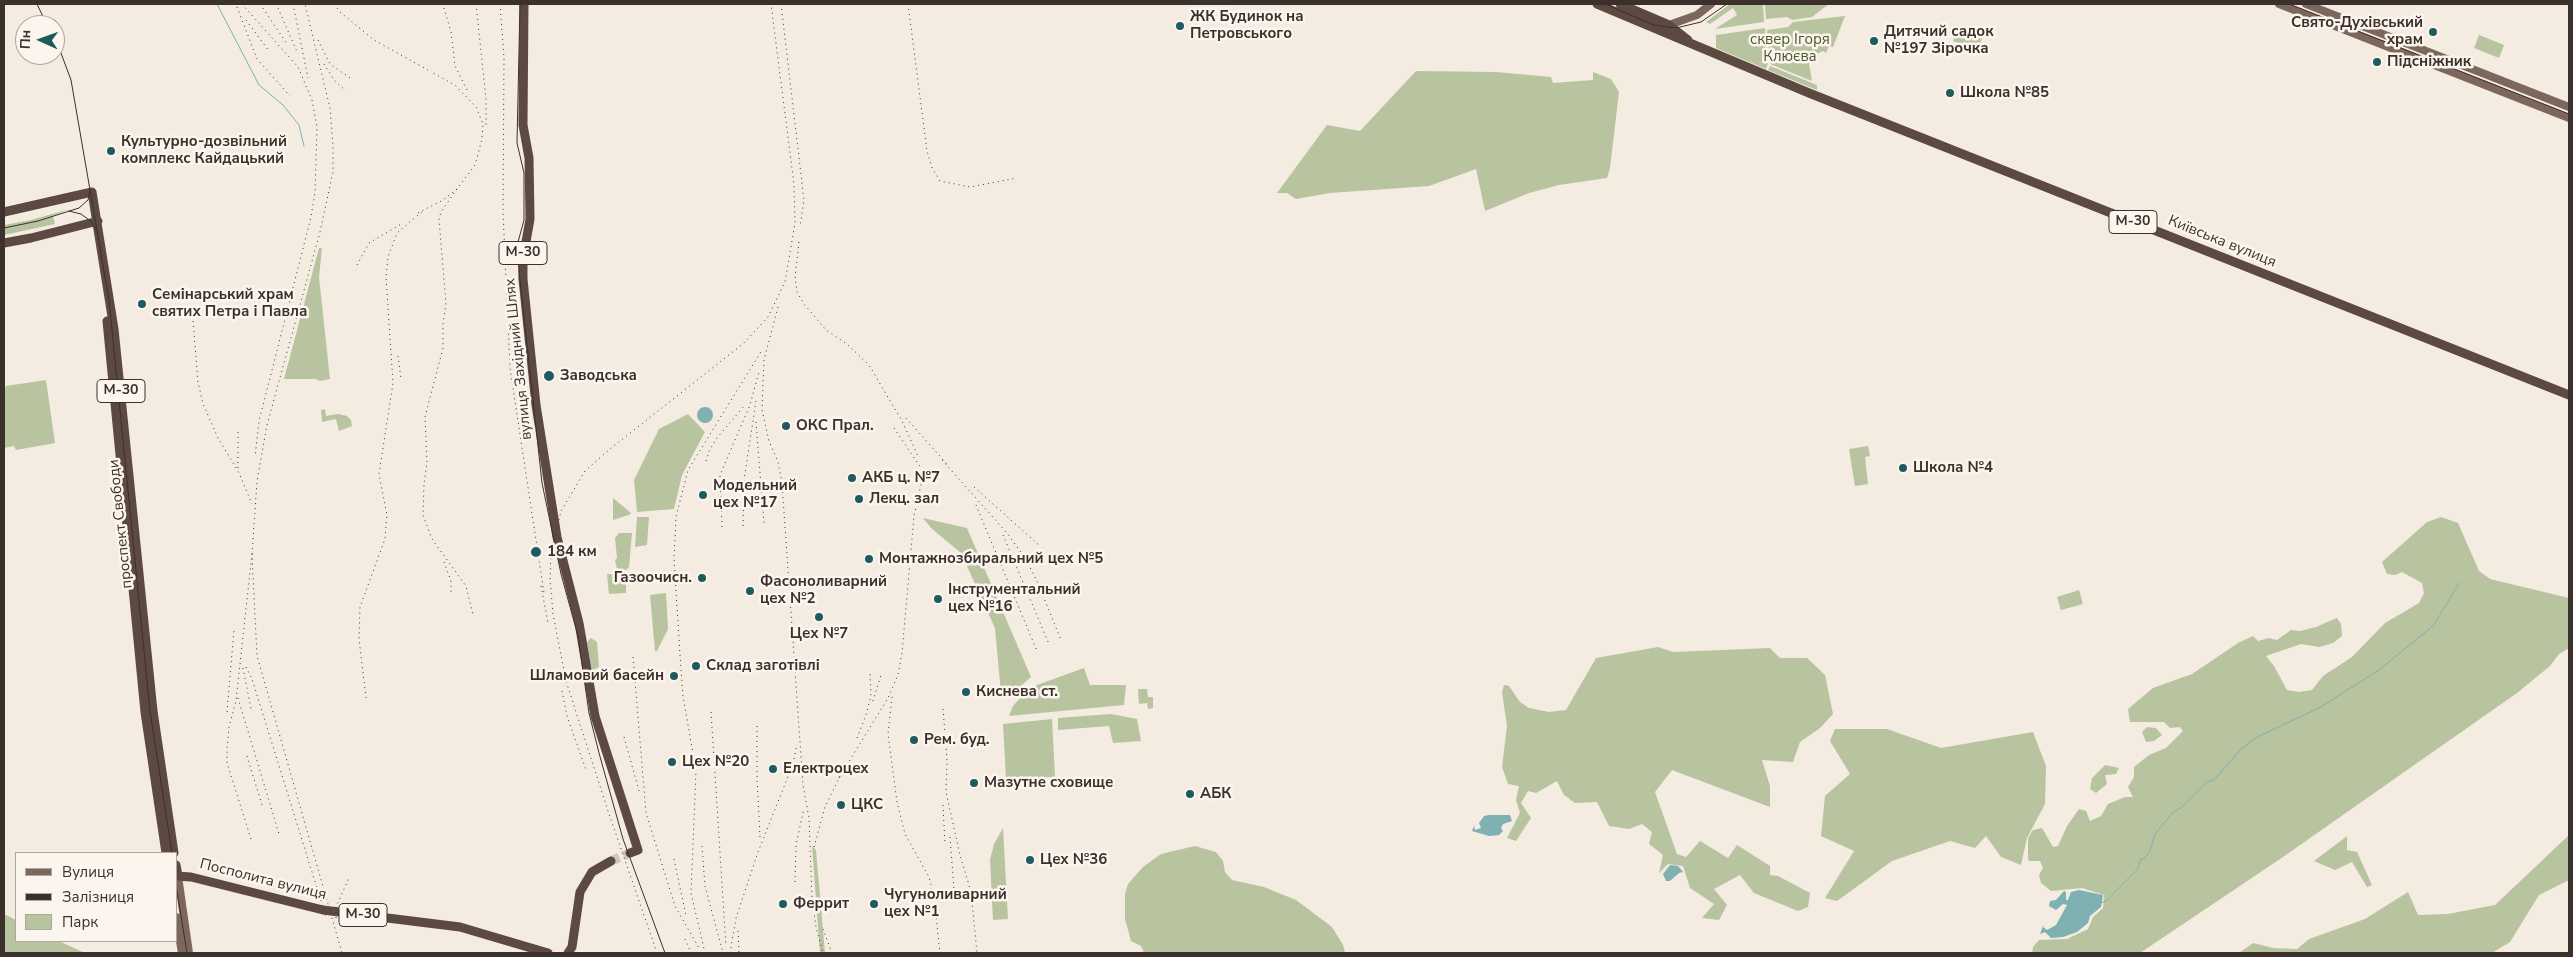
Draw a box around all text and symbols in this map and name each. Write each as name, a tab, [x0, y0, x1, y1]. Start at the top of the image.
place label: ЖК Будинок на Петровського	[1190, 8, 1304, 43]
place label: Свято-Духівський храм	[2291, 14, 2423, 49]
north arrow	[15, 15, 65, 65]
marker: ЖК Будинок на Петровського	[1174, 20, 1186, 32]
place label: Дитячий садок №197 Зірочка	[1884, 23, 1994, 58]
marker: Свято-Духівський храм	[2427, 26, 2439, 38]
text: Пн	[16, 30, 35, 49]
park label: сквер Ігоря Клюєва	[1750, 31, 1830, 66]
marker: Дитячий садок №197 Зірочка	[1868, 35, 1880, 47]
place label: Підсніжник	[2387, 53, 2471, 71]
marker: Підсніжник	[2371, 56, 2383, 68]
place label: Школа №85	[1960, 84, 2049, 102]
marker: Школа №85	[1944, 87, 1956, 99]
place label: Культурно-дозвільний комплекс Кайдацький	[121, 133, 287, 168]
marker: Культурно-дозвільний комплекс Кайдацький	[105, 145, 117, 157]
road number: М-30	[2109, 210, 2157, 233]
street label: Київська вулиця	[2165, 212, 2279, 272]
road number: М-30	[499, 242, 547, 264]
street label: вулиця Західний Шлях	[502, 277, 536, 441]
place label: Семінарський храм святих Петра і Павла	[152, 286, 307, 321]
marker: Семінарський храм святих Петра і Павла	[136, 298, 148, 310]
place label: Заводська	[560, 367, 637, 385]
marker: Заводська	[542, 369, 556, 383]
road number: М-30	[97, 380, 145, 402]
place label: ОКС Прал.	[796, 417, 874, 435]
marker: ОКС Прал.	[780, 420, 792, 432]
street label: проспект Свободи	[105, 458, 137, 590]
place label: Школа №4	[1913, 459, 1993, 477]
marker: Школа №4	[1897, 462, 1909, 474]
place label: АКБ ц. №7	[862, 469, 940, 487]
marker: АКБ ц. №7	[846, 472, 858, 484]
place label: Модельний цех №17	[713, 477, 797, 512]
marker: Модельний цех №17	[697, 489, 709, 501]
place label: Лекц. зал	[869, 490, 939, 508]
marker: Лекц. зал	[853, 493, 865, 505]
place label: 184 км	[547, 543, 597, 561]
marker: 184 км	[529, 545, 543, 559]
place label: Монтажнозбиральний цех №5	[879, 550, 1103, 568]
marker: Монтажнозбиральний цех №5	[863, 553, 875, 565]
place label: Газоочисн.	[614, 569, 692, 587]
marker: Газоочисн.	[696, 572, 708, 584]
place label: Фасоноливарний цех №2	[760, 573, 887, 608]
place label: Інструментальний цех №16	[948, 581, 1081, 616]
marker: Фасоноливарний цех №2	[744, 585, 756, 597]
marker: Інструментальний цех №16	[932, 593, 944, 605]
marker: Цех №7	[813, 611, 825, 623]
place label: Цех №7	[790, 625, 848, 643]
place label: Склад заготівлі	[706, 657, 820, 675]
marker: Склад заготівлі	[690, 660, 702, 672]
place label: Шламовий басейн	[530, 667, 664, 685]
marker: Шламовий басейн	[668, 670, 680, 682]
place label: Киснева ст.	[976, 683, 1058, 701]
marker: Киснева ст.	[960, 686, 972, 698]
place label: Рем. буд.	[924, 731, 989, 749]
marker: Рем. буд.	[908, 734, 920, 746]
place label: Цех №20	[682, 753, 749, 771]
marker: Цех №20	[666, 756, 678, 768]
place label: Електроцех	[783, 760, 869, 778]
marker: Електроцех	[767, 763, 779, 775]
place label: Мазутне сховище	[984, 774, 1113, 792]
marker: Мазутне сховище	[968, 777, 980, 789]
place label: АБК	[1200, 785, 1231, 803]
marker: АБК	[1184, 788, 1196, 800]
place label: ЦКС	[851, 796, 883, 814]
marker: ЦКС	[835, 799, 847, 811]
place label: Цех №36	[1040, 851, 1107, 869]
legend	[15, 852, 178, 942]
marker: Цех №36	[1024, 854, 1036, 866]
street label: Посполита вулиця	[198, 856, 328, 904]
text: Вулиця	[62, 862, 114, 882]
place label: Чугуноливарний цех №1	[884, 886, 1007, 921]
text: Залізниця	[62, 887, 134, 907]
place label: Феррит	[793, 895, 849, 913]
marker: Феррит	[777, 898, 789, 910]
marker: Чугуноливарний цех №1	[868, 898, 880, 910]
road number: М-30	[339, 904, 387, 926]
text: Парк	[62, 912, 98, 932]

